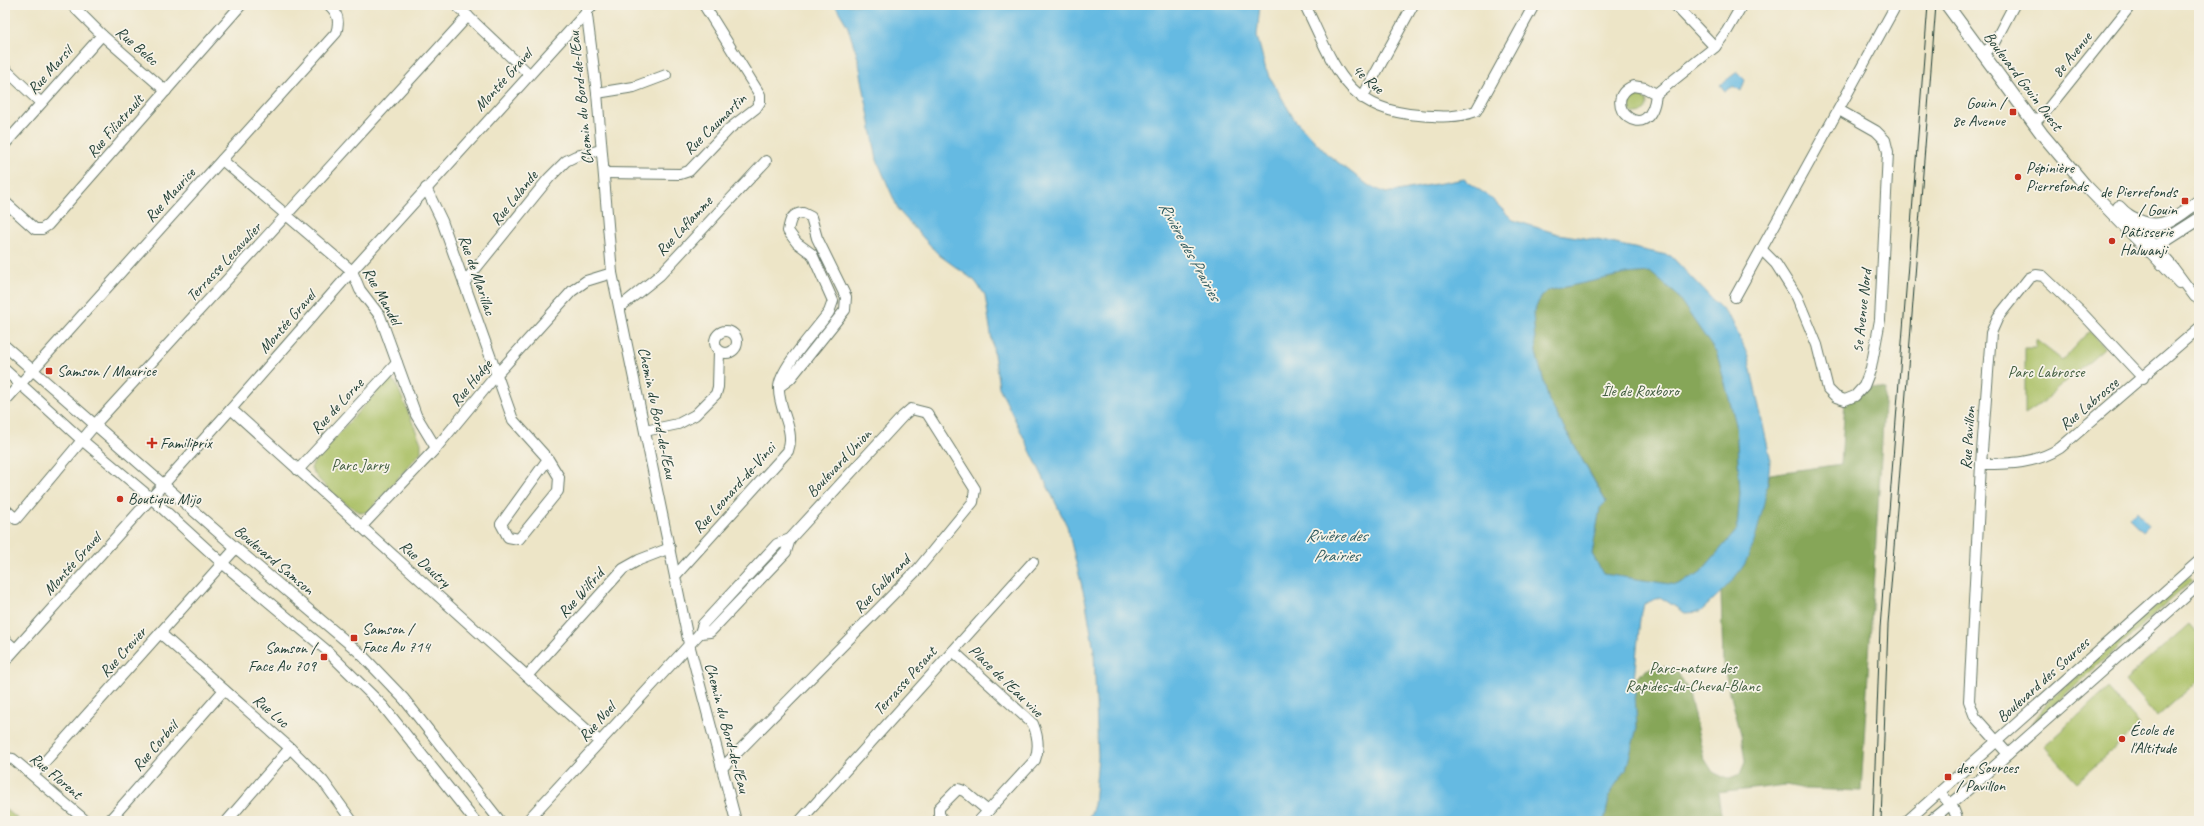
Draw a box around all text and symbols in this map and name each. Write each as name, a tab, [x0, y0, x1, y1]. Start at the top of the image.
street label: Rue Belec	[112, 22, 163, 71]
street label: Boulevard Gouin Ouest	[1979, 27, 2068, 136]
street label: 8e Avenue	[2048, 27, 2098, 82]
street label: Chemin du Bord-de-l'Eau	[564, 29, 598, 166]
street label: Rue Marsil	[23, 39, 79, 98]
street label: Montée Gravel	[470, 42, 538, 115]
street label: 4e Rue	[1348, 60, 1389, 99]
street label: Rue Caumartin	[679, 88, 751, 159]
street label: Rue Filiatrault	[82, 89, 149, 162]
place label: Gouin / 8e Avenue	[1952, 93, 2009, 131]
marker: Gouin / 8e Avenue	[2008, 107, 2018, 117]
place label: Pépinière Pierrefonds	[2026, 158, 2089, 196]
street label: Rue Maurice	[140, 162, 201, 226]
street label: Rue Lalande	[486, 165, 543, 230]
marker: Pépinière Pierrefonds	[2013, 172, 2023, 182]
place label: de Pierrefonds / Gouin	[2100, 182, 2179, 220]
street label: Rue Laflamme	[651, 191, 718, 260]
marker: de Pierrefonds / Gouin	[2180, 196, 2190, 206]
water label: Rivière des Prairies	[1154, 198, 1227, 307]
street label: Terrasse Lecavalier	[182, 217, 267, 306]
place label: Pâtisserie Halwanji	[2120, 222, 2175, 260]
street label: Rue de Marillac	[454, 232, 500, 319]
marker: Pâtisserie Halwanji	[2107, 236, 2117, 246]
street label: Rue Mandel	[358, 264, 408, 331]
street label: 5e Avenue Nord	[1848, 265, 1877, 354]
street label: Montée Gravel	[254, 284, 322, 358]
street label: Chemin du Bord-de-l'Eau	[633, 345, 681, 482]
street label: Rue Hodge	[446, 354, 497, 410]
place label: Samson / Maurice	[57, 361, 158, 381]
park label: Parc Labrosse	[2008, 362, 2086, 382]
marker: Samson / Maurice	[44, 366, 54, 376]
street label: Rue Labrosse	[2055, 372, 2124, 434]
street label: Rue de Lorne	[306, 373, 369, 438]
park label: Île de Roxboro	[1601, 381, 1681, 401]
street label: Rue Pavillon	[1956, 405, 1980, 470]
street label: Boulevard Union	[802, 424, 876, 502]
place label: Familiprix	[160, 433, 213, 453]
street label: Rue Leonard-de-Vinci	[688, 437, 781, 537]
marker: Familiprix	[147, 438, 157, 448]
park label: Parc Jarry	[331, 455, 390, 475]
place label: Boutique Mijo	[128, 489, 202, 509]
marker: Boutique Mijo	[115, 494, 125, 504]
street label: Boulevard Samson	[230, 521, 319, 600]
water label: Rivière des Prairies	[1306, 525, 1369, 566]
street label: Montée Gravel	[39, 526, 107, 599]
street label: Rue Dautry	[396, 536, 456, 593]
street label: Rue Galbrand	[849, 549, 917, 617]
street label: Rue Wilfrid	[553, 562, 610, 622]
place label: Samson / Face Au 714	[362, 619, 432, 657]
street label: Rue Crevier	[95, 622, 152, 681]
street label: Boulevard des Sources	[1992, 632, 2095, 727]
marker: Samson / Face Au 714	[349, 633, 359, 643]
place label: Samson / Face Au 709	[248, 638, 320, 676]
street label: Place de l'Eau vive	[965, 640, 1049, 723]
street label: Terrasse Pesant	[869, 641, 942, 720]
marker: Samson / Face Au 709	[319, 652, 329, 662]
park label: Parc-nature des Rapides-du-Cheval-Blanc	[1625, 658, 1762, 696]
street label: Chemin du Bord-de-l'Eau	[700, 661, 754, 796]
street label: Rue Luc	[249, 690, 294, 733]
street label: Rue Noel	[574, 696, 622, 746]
street label: Rue Corbeil	[128, 714, 184, 775]
place label: École de l'Altitude	[2130, 720, 2178, 758]
marker: École de l'Altitude	[2117, 734, 2127, 744]
street label: Rue Florent	[26, 748, 88, 805]
place label: des Sources / Pavillon	[1956, 758, 2020, 796]
marker: des Sources / Pavillon	[1943, 772, 1953, 782]

